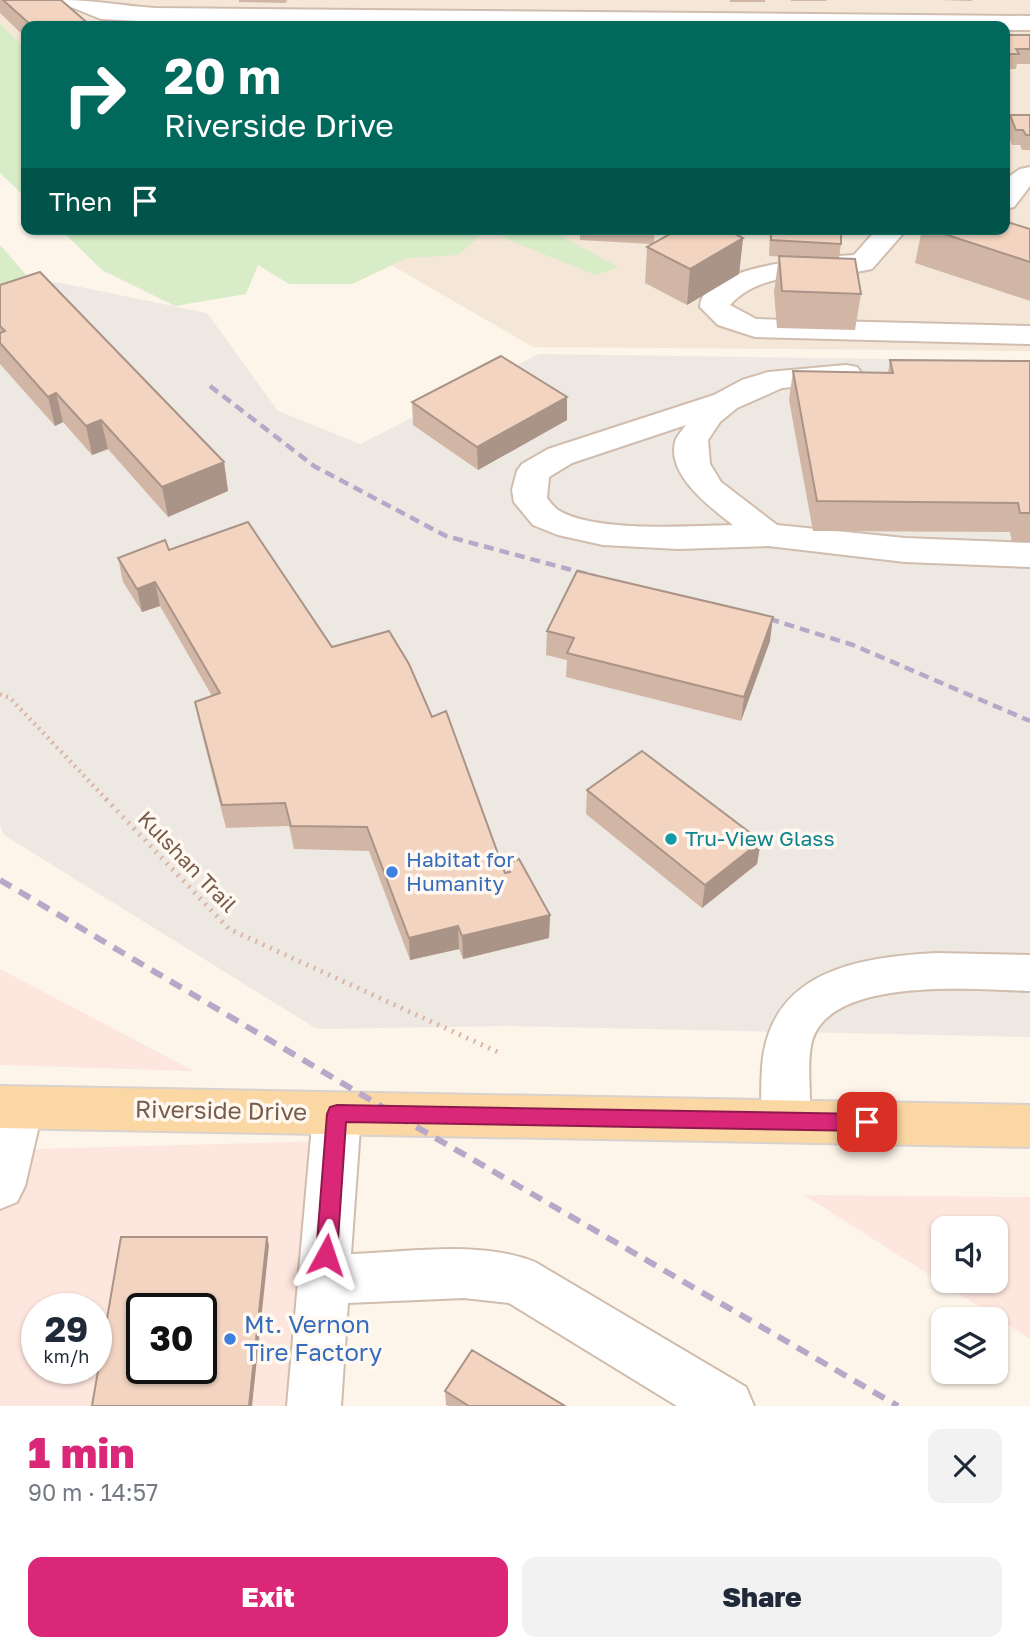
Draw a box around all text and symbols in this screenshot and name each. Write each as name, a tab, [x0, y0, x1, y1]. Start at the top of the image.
text: 20 m	[164, 46, 281, 105]
icon: right	[49, 49, 140, 140]
text: Riverside Drive	[164, 106, 394, 144]
icon: arrive	[126, 182, 164, 220]
text: Then	[49, 186, 112, 217]
street label: Kulshan Trail	[133, 805, 243, 917]
place label: Tru-View Glass	[685, 825, 835, 851]
marker: Tru-View Glass	[663, 831, 679, 847]
place label: Habitat for Humanity	[406, 846, 514, 896]
marker: Habitat for Humanity	[384, 864, 400, 880]
pin	[837, 1092, 897, 1152]
street label: Riverside Drive	[135, 1093, 307, 1126]
icon: arrive	[848, 1103, 886, 1141]
map controls	[931, 1216, 1008, 1384]
button: sound	[931, 1216, 1008, 1293]
position arrow	[289, 1218, 363, 1292]
speed limit sign: 30	[126, 1293, 217, 1384]
button: layers	[931, 1307, 1008, 1384]
text: 29	[45, 1308, 88, 1350]
place label: Mt. Vernon Tire Factory	[244, 1309, 382, 1366]
marker: Mt. Vernon Tire Factory	[222, 1331, 238, 1347]
text: km/h	[44, 1345, 89, 1367]
text: 1 min	[28, 1427, 135, 1477]
button: close	[928, 1429, 1002, 1503]
text: 90 m · 14:57	[28, 1478, 158, 1506]
button: Exit	[28, 1557, 508, 1637]
button: Share	[522, 1557, 1002, 1637]

